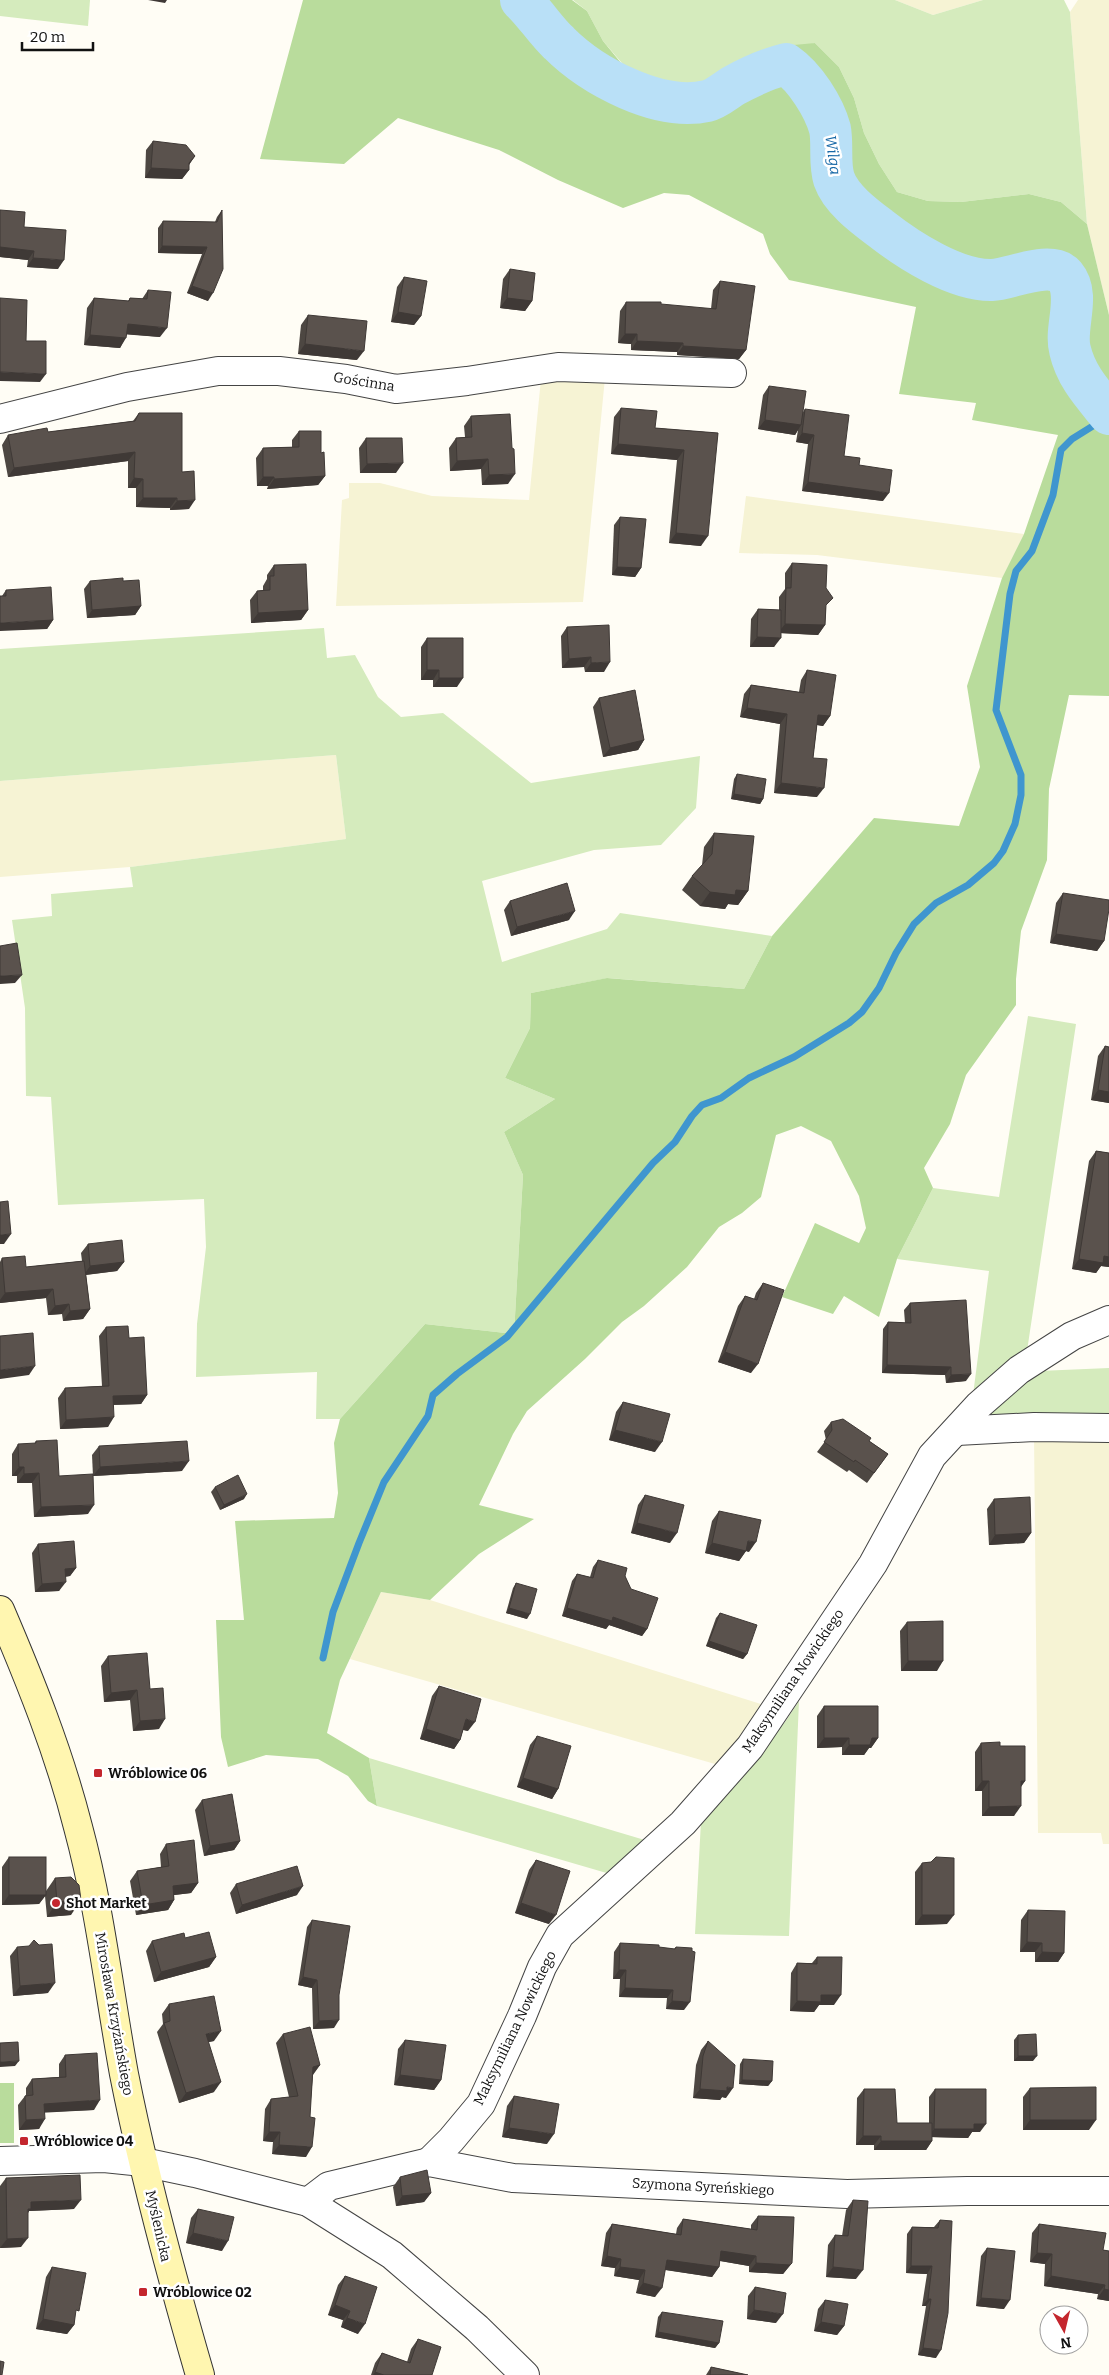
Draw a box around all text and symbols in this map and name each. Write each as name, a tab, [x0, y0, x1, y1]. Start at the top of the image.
scale bar	[22, 20, 94, 52]
text: 20 m	[30, 28, 66, 46]
water label: Wilga	[821, 134, 845, 176]
street label: Gościnna	[332, 369, 396, 395]
street label: Maksymiliana Nowickiego	[738, 1606, 848, 1756]
place label: Wróblowice 06	[108, 1765, 207, 1782]
marker: Wróblowice 06	[92, 1767, 104, 1779]
place label: Shot Market	[66, 1895, 147, 1912]
marker: Shot Market	[50, 1897, 62, 1909]
street label: Mirosława Krzyżańskiego	[91, 1931, 137, 2097]
street label: Maksymiliana Nowickiego	[470, 1948, 560, 2108]
place label: Wróblowice 04	[34, 2133, 134, 2150]
marker: Wróblowice 04	[18, 2135, 30, 2147]
street label: Szymona Syreńskiego	[631, 2175, 775, 2199]
street label: Myślenicka	[142, 2189, 175, 2264]
place label: Wróblowice 02	[153, 2284, 252, 2301]
marker: Wróblowice 02	[137, 2286, 149, 2298]
north arrow	[1039, 2305, 1089, 2355]
text: N	[1059, 2333, 1072, 2352]

